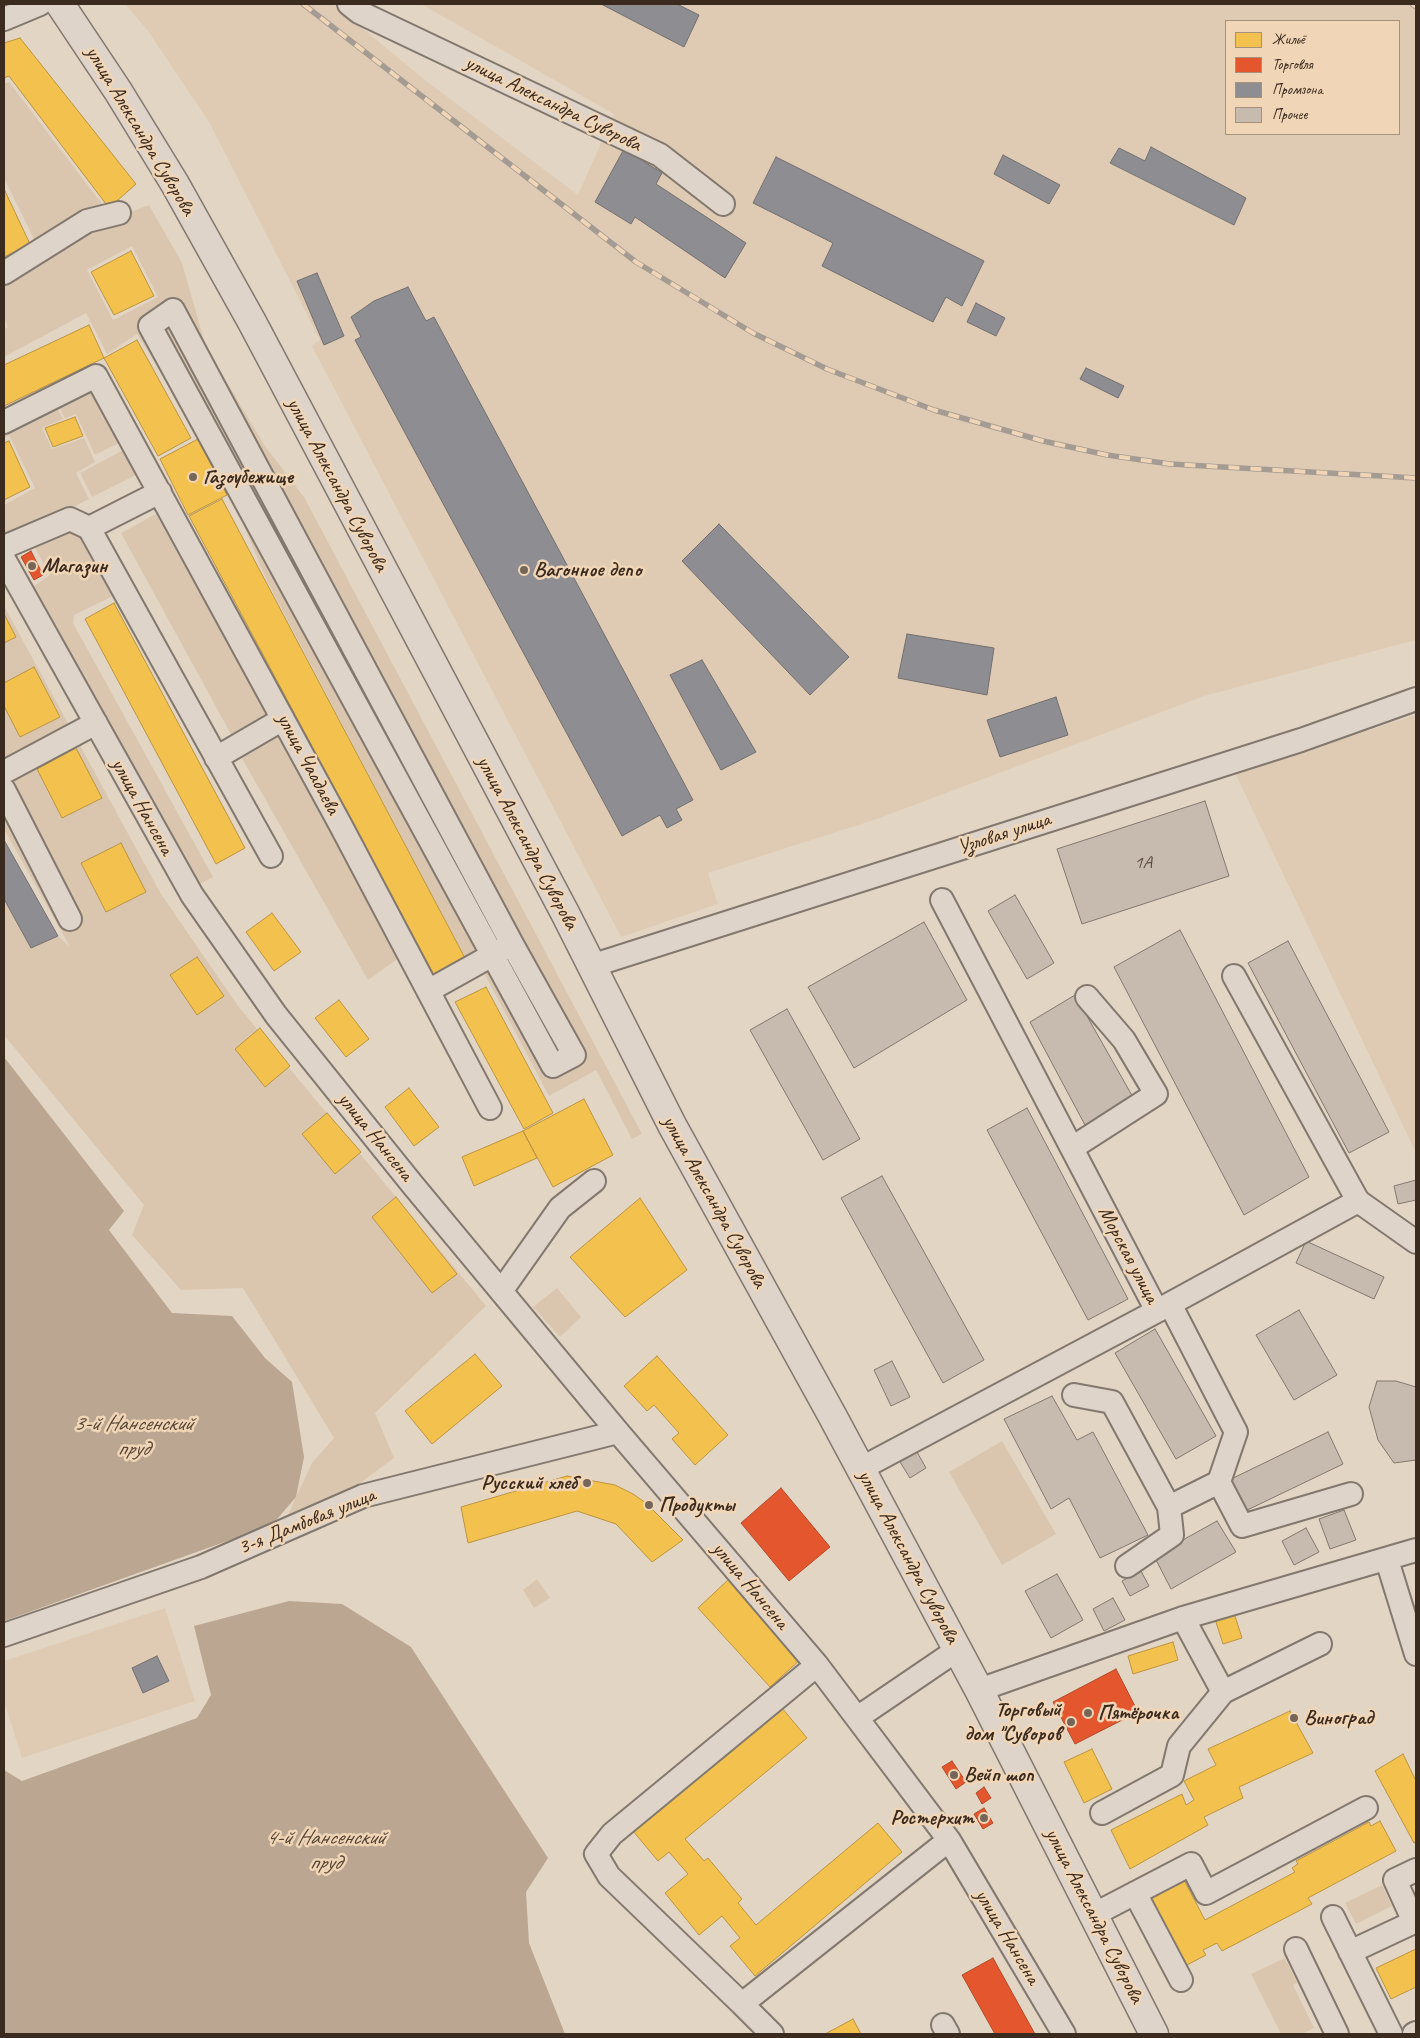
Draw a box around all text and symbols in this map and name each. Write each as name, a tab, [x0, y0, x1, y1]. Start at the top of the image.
legend	[1225, 20, 1400, 135]
text: Жильё	[1272, 30, 1305, 49]
street label: улица Александра Суворова	[79, 42, 201, 220]
street label: улица Александра Суворова	[461, 50, 645, 158]
text: Торговля	[1272, 55, 1313, 74]
text: Промзона	[1272, 80, 1323, 99]
text: Прочее	[1272, 105, 1307, 124]
street label: улица Александра Суворова	[281, 394, 393, 576]
place label: Газоубежище	[203, 464, 293, 490]
marker: Газоубежище	[187, 471, 199, 483]
place label: Магазин	[42, 553, 107, 579]
place label: Вагонное депо	[534, 557, 641, 583]
marker: Магазин	[26, 560, 38, 572]
marker: Вагонное депо	[518, 564, 530, 576]
street label: улица Чаадаева	[271, 709, 345, 819]
street label: улица Александра Суворова	[471, 752, 583, 934]
street label: улица Нансена	[105, 754, 179, 860]
street label: Узловая улица	[954, 807, 1054, 861]
house number: 1А	[1134, 852, 1152, 874]
street label: улица Нансена	[332, 1088, 418, 1186]
street label: улица Александра Суворова	[656, 1111, 772, 1293]
street label: Морская улица	[1092, 1202, 1164, 1308]
water label: 3-й Нансенский пруд	[73, 1411, 193, 1462]
street label: улица Александра Суворова	[852, 1466, 964, 1648]
place label: Русский хлеб	[481, 1470, 577, 1496]
marker: Русский хлеб	[581, 1477, 593, 1489]
street label: 3-я Дамбовая улица	[235, 1483, 379, 1561]
place label: Продукты	[659, 1492, 735, 1518]
marker: Продукты	[643, 1499, 655, 1511]
street label: улица Нансена	[706, 1537, 794, 1635]
place label: Торговый дом "Суворов	[964, 1697, 1061, 1747]
place label: Пятёрочка	[1098, 1700, 1178, 1726]
place label: Виноград	[1304, 1705, 1373, 1731]
marker: Пятёрочка	[1082, 1707, 1094, 1719]
marker: Виноград	[1288, 1712, 1300, 1724]
marker: Торговый дом "Суворов	[1065, 1716, 1077, 1728]
place label: Вейп шоп	[964, 1762, 1034, 1788]
marker: Вейп шоп	[948, 1769, 960, 1781]
place label: Ростерхит	[890, 1805, 974, 1831]
marker: Ростерхит	[978, 1812, 990, 1824]
street label: улица Александра Суворова	[1039, 1824, 1149, 2008]
water label: 4-й Нансенский пруд	[265, 1825, 385, 1876]
street label: улица Нансена	[969, 1885, 1045, 1989]

